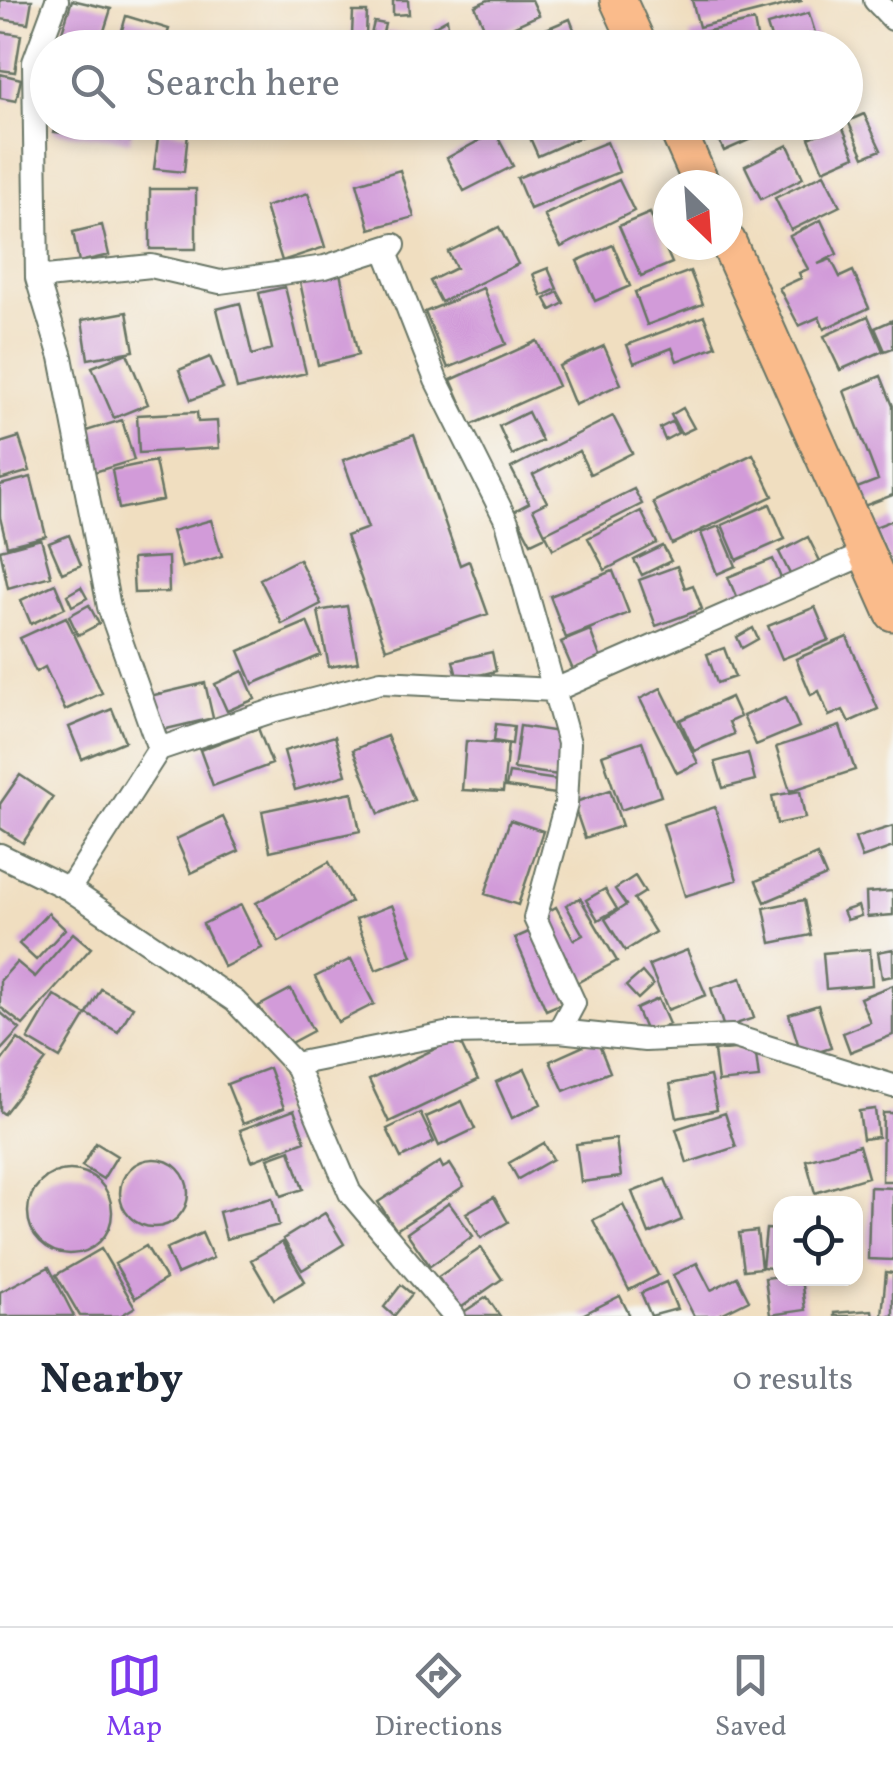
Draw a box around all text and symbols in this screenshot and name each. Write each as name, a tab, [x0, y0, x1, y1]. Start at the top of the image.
search box	[30, 30, 863, 140]
icon: search	[65, 58, 120, 113]
text: Search here	[145, 59, 340, 112]
north arrow	[653, 170, 743, 260]
map controls	[773, 1196, 863, 1286]
button: locate	[773, 1196, 863, 1286]
text: Nearby	[40, 1352, 183, 1411]
text: 0 results	[733, 1359, 853, 1403]
tab: Map	[106, 1648, 162, 1747]
tab: Directions	[374, 1648, 503, 1747]
tab: Saved	[715, 1648, 787, 1747]

